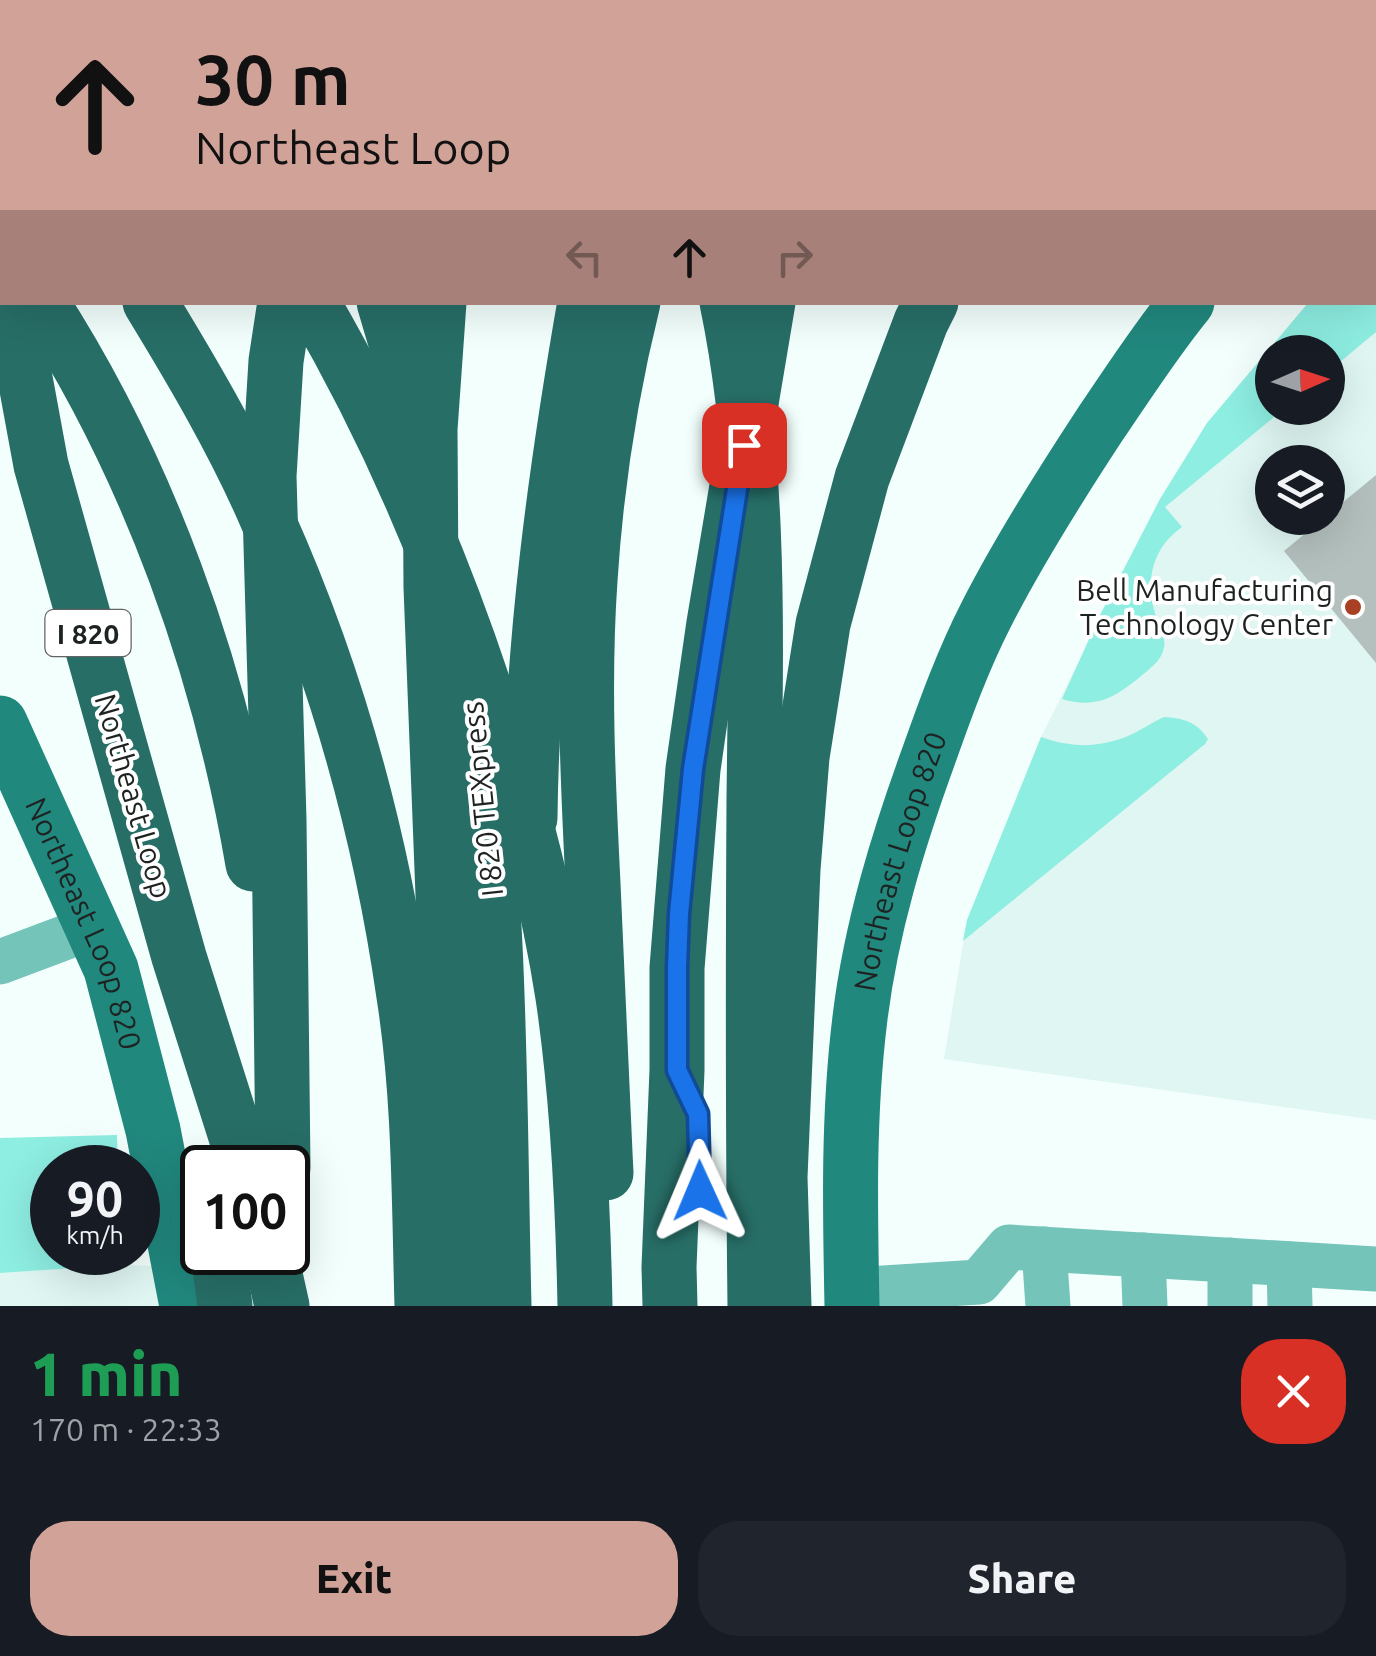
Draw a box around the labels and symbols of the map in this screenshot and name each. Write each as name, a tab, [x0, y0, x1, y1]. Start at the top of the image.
north arrow	[1255, 335, 1345, 425]
pin	[702, 403, 787, 488]
place label: Bell Manufacturing Technology Center	[1076, 573, 1334, 641]
marker: Bell Manufacturing Technology Center	[1342, 596, 1364, 618]
road number: I 820	[46, 610, 130, 656]
street label: Northeast Loop	[89, 690, 179, 902]
street label: I 820 TEXpress	[455, 700, 509, 898]
street label: Northeast Loop 820	[847, 727, 953, 994]
street label: Northeast Loop 820	[19, 792, 148, 1053]
position arrow	[648, 1139, 752, 1243]
speed limit sign: 100	[180, 1145, 310, 1275]

